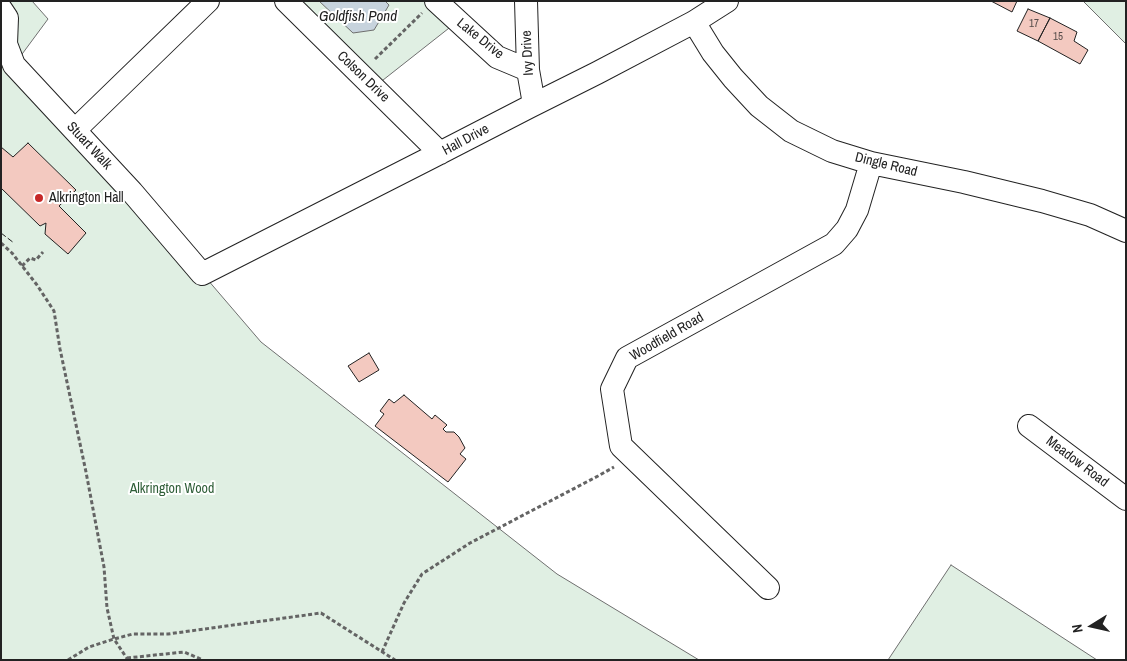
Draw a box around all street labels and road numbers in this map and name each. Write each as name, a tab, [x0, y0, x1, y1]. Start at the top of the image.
street label: Lake Drive	[453, 15, 507, 63]
street label: Ivy Drive	[518, 30, 538, 76]
street label: Colson Drive	[333, 48, 393, 106]
street label: Stuart Walk	[63, 119, 115, 173]
street label: Hall Drive	[440, 121, 492, 159]
street label: Dingle Road	[853, 149, 919, 181]
street label: Woodfield Road	[627, 309, 707, 365]
street label: Meadow Road	[1042, 433, 1112, 491]

